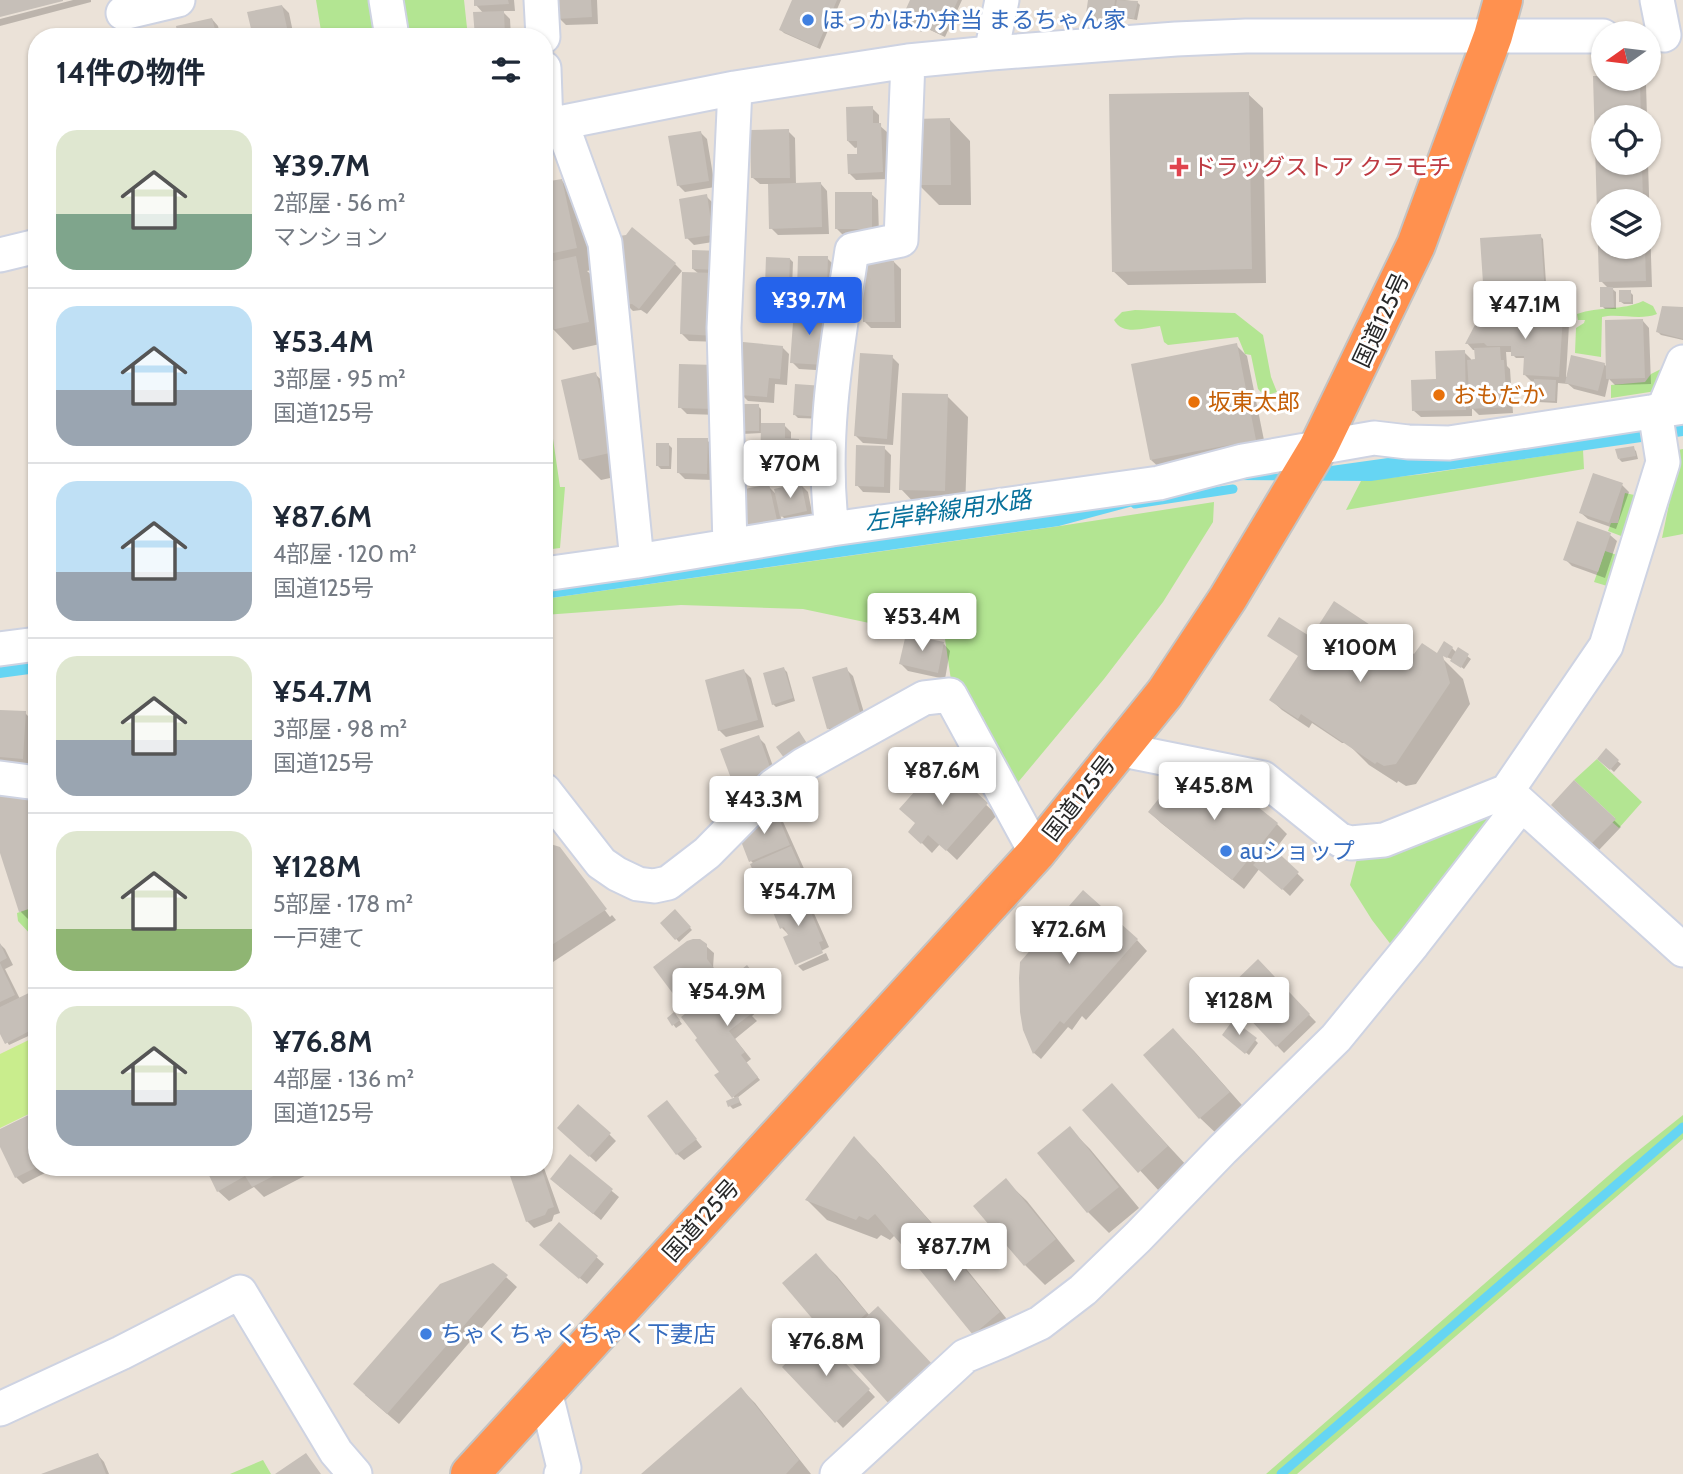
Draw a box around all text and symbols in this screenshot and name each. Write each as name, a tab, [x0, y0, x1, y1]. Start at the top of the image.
place label: ほっかほか弁当 まるちゃん家	[822, 6, 1126, 34]
marker: ほっかほか弁当 まるちゃん家	[800, 12, 816, 28]
north arrow	[1591, 21, 1661, 91]
map controls	[1591, 21, 1661, 259]
icon: filters	[487, 51, 525, 89]
text: 14件の物件	[56, 54, 206, 91]
button: locate	[1591, 105, 1661, 175]
text: ¥39.7M	[273, 147, 370, 184]
place label: ドラッグストア クラモチ	[1193, 153, 1451, 181]
icon: home	[112, 158, 196, 242]
marker: ドラッグストア クラモチ	[1171, 159, 1187, 175]
text: 2部屋 · 56 m²	[273, 189, 405, 217]
button: layers	[1591, 189, 1661, 259]
text: マンション	[273, 223, 388, 251]
street label: 国道125号	[1347, 268, 1415, 372]
pin: ¥39.7M	[752, 278, 866, 337]
pin: ¥47.1M	[1468, 282, 1582, 341]
text: ¥39.7M	[772, 286, 846, 314]
text: ¥47.1M	[1489, 290, 1561, 318]
text: ¥53.4M	[273, 323, 374, 360]
icon: home	[112, 334, 196, 418]
text: 3部屋 · 95 m²	[273, 365, 406, 393]
place label: おもだか	[1453, 381, 1545, 409]
marker: おもだか	[1431, 387, 1447, 403]
place label: 坂東太郎	[1208, 388, 1300, 416]
marker: 坂東太郎	[1186, 394, 1202, 410]
text: 国道125号	[273, 399, 374, 427]
pin: ¥70M	[749, 440, 831, 500]
text: ¥70M	[760, 449, 820, 477]
water label: 左岸幹線用水路	[863, 484, 1035, 537]
text: ¥87.6M	[273, 498, 372, 535]
icon: home	[112, 509, 196, 593]
text: 4部屋 · 120 m²	[273, 540, 417, 568]
text: 国道125号	[273, 574, 374, 602]
pin: ¥53.4M	[865, 594, 979, 653]
text: ¥53.4M	[883, 602, 961, 630]
pin: ¥100M	[1311, 624, 1409, 684]
text: ¥100M	[1323, 633, 1397, 661]
text: ¥54.7M	[273, 673, 372, 710]
icon: home	[112, 684, 196, 768]
text: 3部屋 · 98 m²	[273, 715, 407, 743]
pin: ¥87.6M	[885, 748, 999, 807]
text: 国道125号	[273, 749, 374, 777]
street label: 国道125号	[1037, 750, 1121, 846]
text: ¥87.6M	[904, 756, 980, 784]
pin: ¥45.8M	[1157, 762, 1271, 822]
text: ¥45.8M	[1175, 771, 1253, 799]
pin: ¥43.3M	[707, 776, 821, 836]
text: ¥43.3M	[725, 785, 803, 813]
place label: auショップ	[1240, 837, 1355, 865]
marker: auショップ	[1218, 843, 1234, 859]
text: ¥128M	[273, 848, 361, 885]
icon: home	[112, 859, 196, 943]
pin: ¥54.7M	[741, 869, 855, 928]
text: ¥54.7M	[760, 877, 836, 905]
text: 5部屋 · 178 m²	[273, 890, 413, 918]
pin: ¥72.6M	[1012, 906, 1126, 966]
text: ¥72.6M	[1032, 915, 1106, 943]
text: 一戸建て	[273, 924, 365, 952]
pin: ¥54.9M	[670, 968, 784, 1028]
text: ¥54.9M	[688, 977, 766, 1005]
pin: ¥128M	[1190, 978, 1288, 1037]
text: ¥128M	[1205, 986, 1273, 1014]
text: ¥76.8M	[273, 1023, 372, 1060]
icon: home	[112, 1034, 196, 1118]
text: 4部屋 · 136 m²	[273, 1065, 414, 1093]
text: 国道125号	[273, 1099, 374, 1127]
street label: 国道125号	[657, 1173, 745, 1267]
pin: ¥87.7M	[897, 1224, 1011, 1283]
text: ¥87.7M	[917, 1232, 991, 1260]
pin: ¥76.8M	[769, 1318, 883, 1378]
place label: ちゃくちゃくちゃく下妻店	[440, 1320, 716, 1348]
marker: ちゃくちゃくちゃく下妻店	[418, 1326, 434, 1342]
text: ¥76.8M	[788, 1327, 864, 1355]

